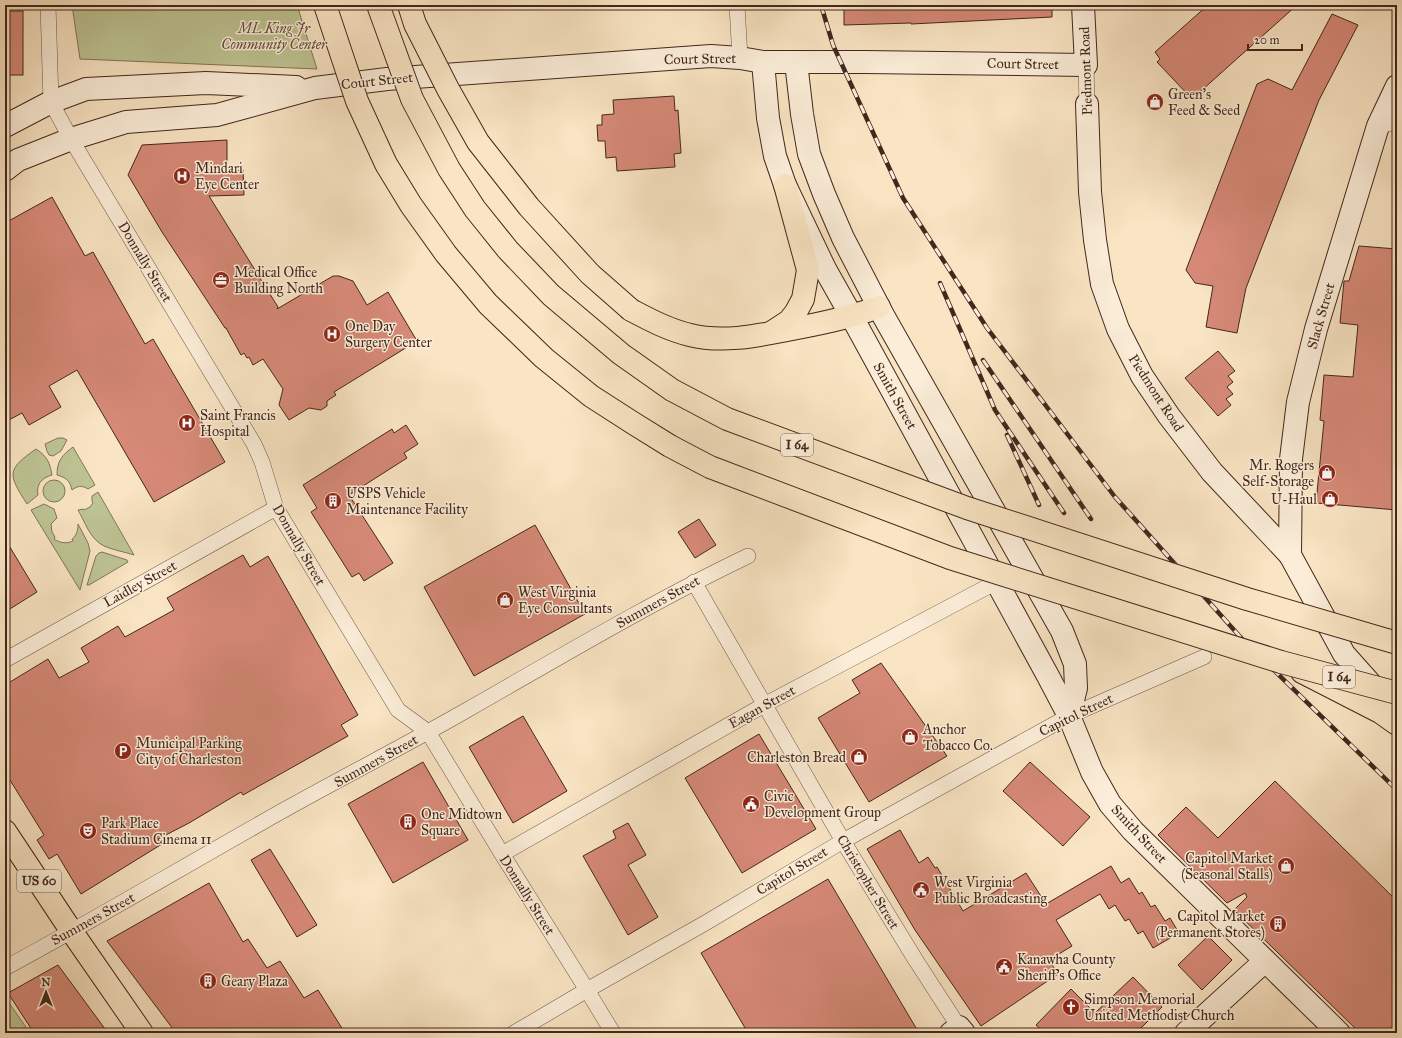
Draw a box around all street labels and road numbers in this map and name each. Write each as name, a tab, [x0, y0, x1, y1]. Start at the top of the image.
street label: Piedmont Road	[1076, 26, 1096, 116]
street label: Court Street	[664, 50, 736, 68]
street label: Court Street	[987, 55, 1059, 73]
street label: Court Street	[340, 69, 414, 93]
street label: Donnally Street	[114, 219, 176, 305]
street label: Slack Street	[1303, 281, 1339, 351]
street label: Piedmont Road	[1125, 351, 1187, 435]
street label: Smith Street	[870, 359, 920, 433]
road number: I 64	[781, 434, 813, 456]
street label: Donnally Street	[269, 501, 329, 589]
street label: Laidley Street	[100, 557, 180, 611]
street label: Summers Street	[613, 572, 703, 632]
road number: I 64	[1323, 666, 1355, 688]
street label: Eagan Street	[726, 682, 798, 732]
street label: Capitol Street	[1036, 690, 1116, 740]
street label: Summers Street	[331, 731, 421, 791]
street label: Smith Street	[1108, 801, 1171, 867]
street label: Christopher Street	[833, 832, 903, 932]
street label: Capitol Street	[753, 843, 831, 899]
street label: Donnally Street	[496, 852, 558, 938]
road number: US 60	[17, 870, 61, 892]
street label: Summers Street	[48, 889, 138, 949]

